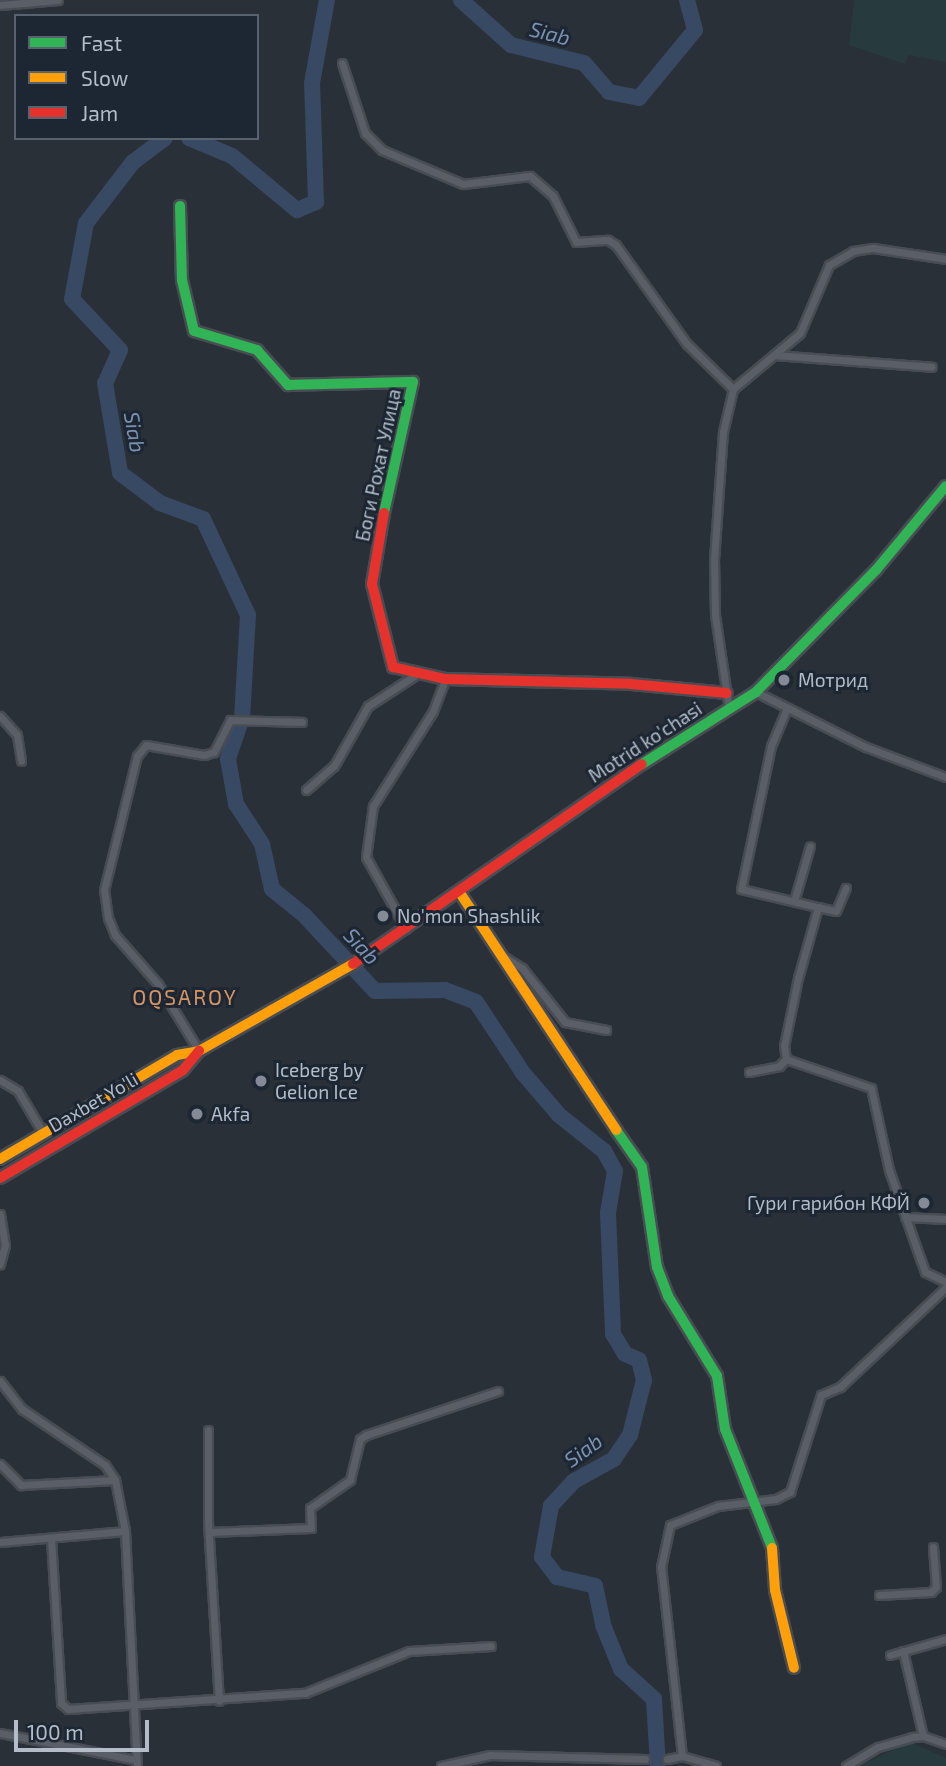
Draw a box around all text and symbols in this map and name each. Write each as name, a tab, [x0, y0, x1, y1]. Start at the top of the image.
legend	[14, 14, 259, 140]
water label: Siab	[527, 16, 573, 50]
text: Fast	[81, 30, 122, 55]
text: Slow	[81, 65, 128, 90]
text: Jam	[81, 100, 118, 125]
street label: Боги Рохат Улица	[351, 387, 405, 543]
water label: Siab	[119, 410, 151, 454]
place label: Мотрид	[798, 669, 868, 691]
marker: Мотрид	[776, 672, 792, 688]
street label: Motrid ko'chasi	[584, 697, 706, 787]
place label: No'mon Shashlik	[397, 905, 540, 927]
marker: No'mon Shashlik	[375, 908, 391, 924]
water label: Siab	[339, 922, 385, 970]
district label: OQSAROY	[133, 984, 237, 1010]
place label: Iceberg by Gelion Ice	[275, 1059, 364, 1103]
street label: Daxbet Yo'li	[44, 1067, 142, 1137]
marker: Iceberg by Gelion Ice	[253, 1073, 269, 1089]
place label: Akfa	[211, 1103, 250, 1125]
marker: Akfa	[189, 1106, 205, 1122]
place label: Гури гарибон КФЙ	[747, 1192, 910, 1214]
marker: Гури гарибон КФЙ	[916, 1195, 932, 1211]
water label: Siab	[559, 1428, 607, 1472]
scale bar	[18, 1706, 152, 1750]
text: 100 m	[27, 1719, 84, 1744]

